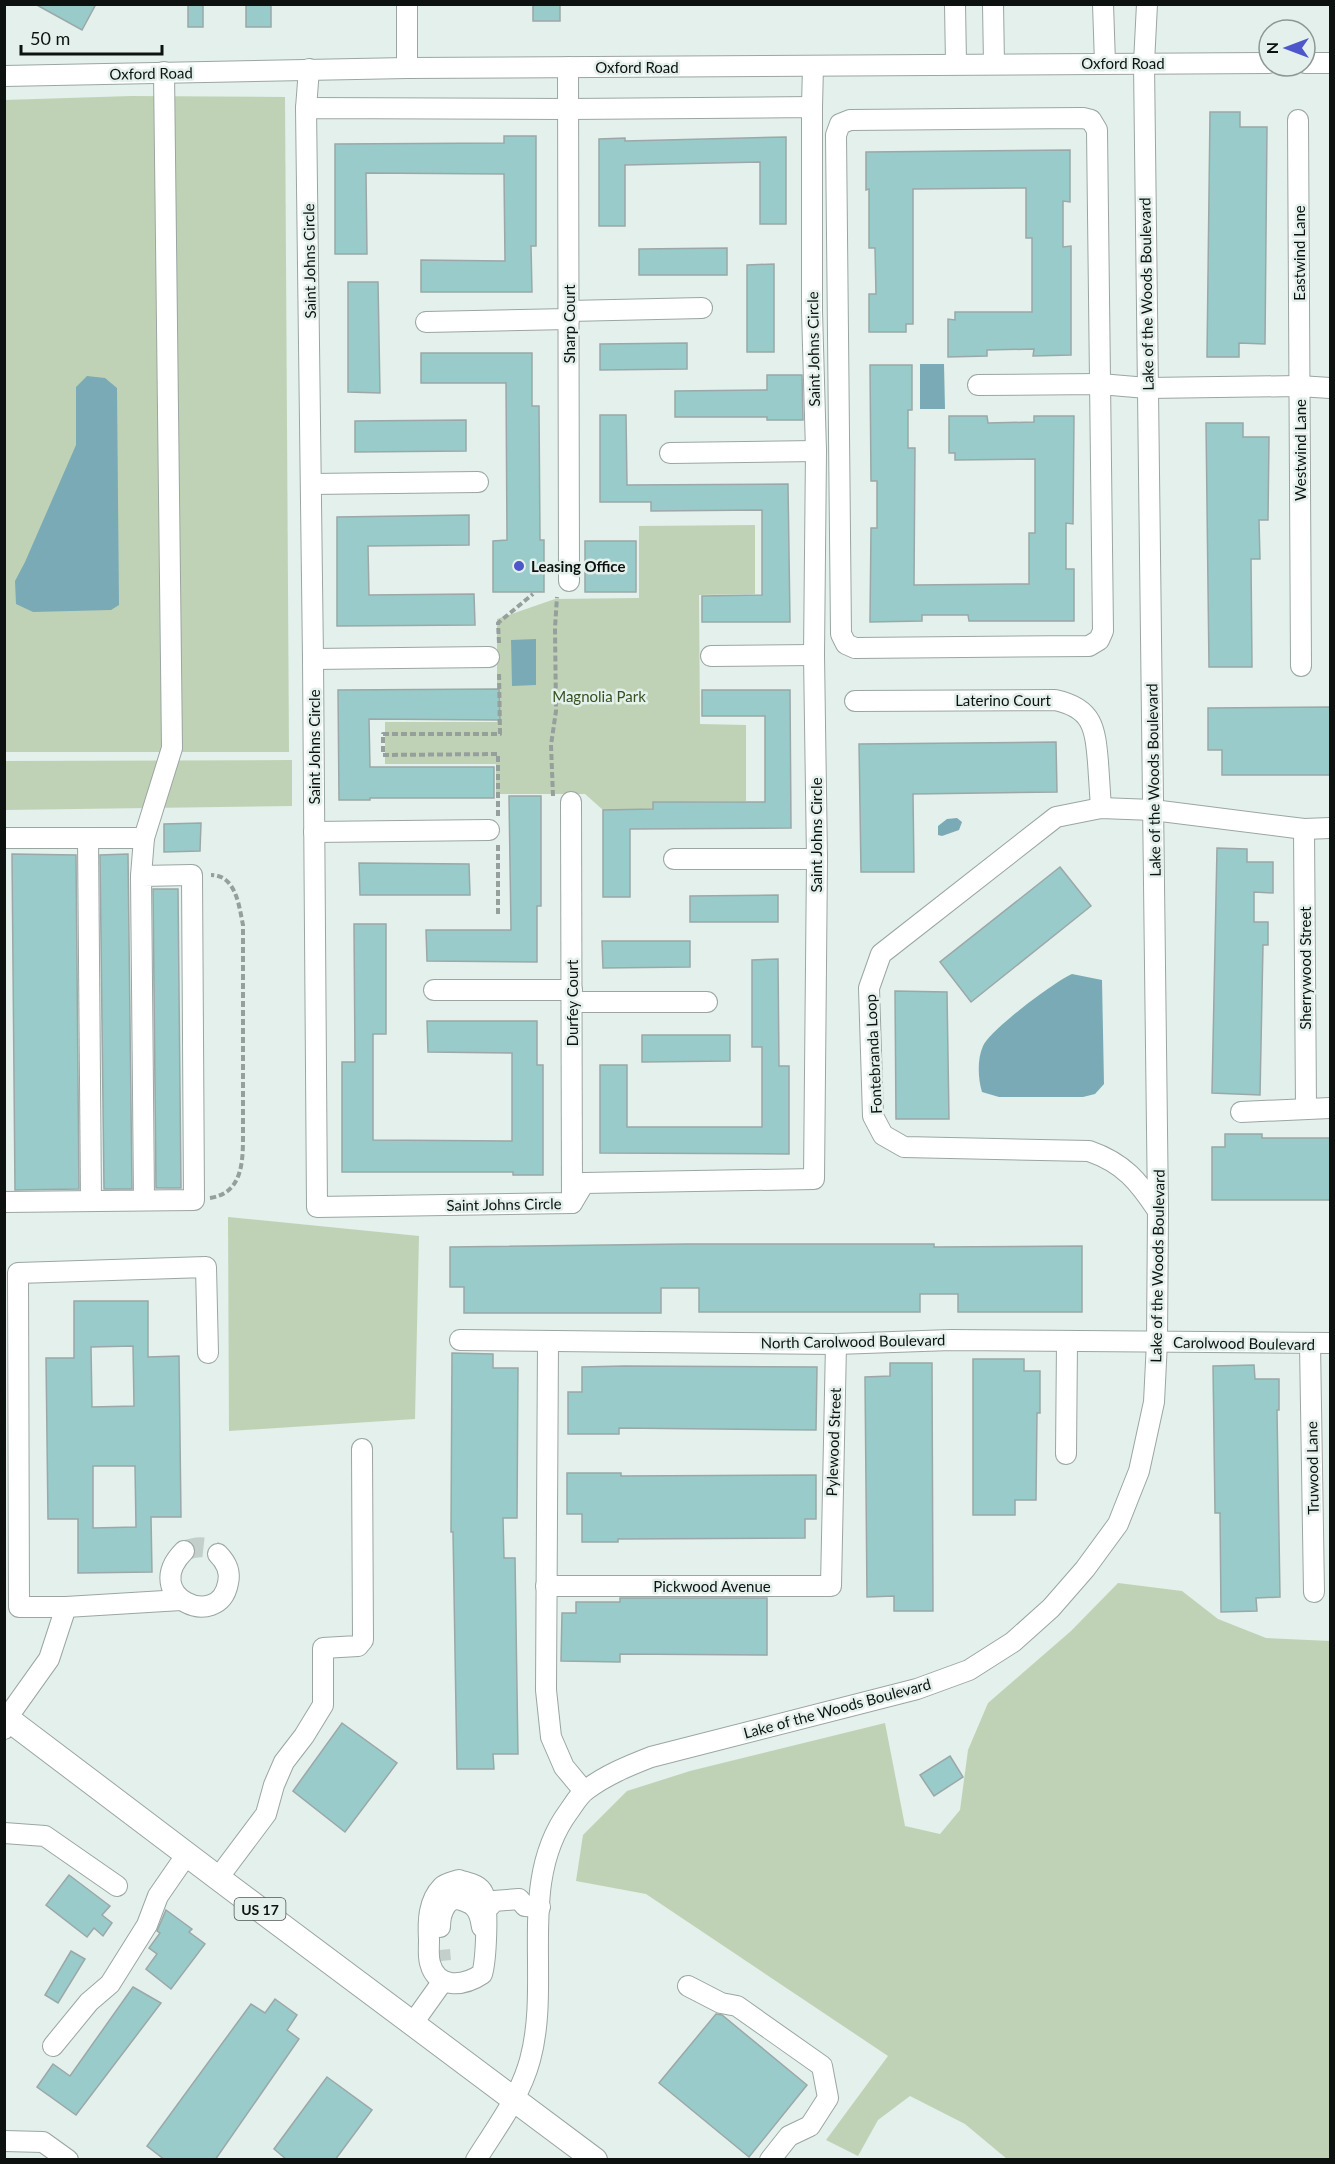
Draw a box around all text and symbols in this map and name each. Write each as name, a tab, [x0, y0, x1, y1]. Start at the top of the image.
scale bar	[21, 18, 162, 56]
north arrow	[1257, 18, 1317, 78]
text: 50 m	[30, 27, 70, 49]
text: N	[1262, 42, 1281, 54]
street label: Oxford Road	[1081, 54, 1165, 72]
street label: Oxford Road	[595, 58, 679, 76]
street label: Oxford Road	[109, 63, 193, 83]
street label: Lake of the Woods Boulevard	[1135, 197, 1157, 391]
street label: Saint Johns Circle	[299, 203, 319, 319]
street label: Eastwind Lane	[1290, 205, 1308, 301]
street label: Sharp Court	[560, 284, 578, 364]
street label: Saint Johns Circle	[803, 291, 823, 407]
street label: Westwind Lane	[1291, 399, 1309, 501]
place label: Leasing Office	[531, 557, 625, 575]
marker: Leasing Office	[512, 559, 526, 573]
street label: Lake of the Woods Boulevard	[1142, 683, 1164, 877]
park label: Magnolia Park	[552, 687, 646, 705]
street label: Saint Johns Circle	[305, 689, 323, 805]
street label: Laterino Court	[955, 691, 1051, 709]
street label: Saint Johns Circle	[807, 777, 825, 893]
street label: Sherrywood Street	[1296, 906, 1314, 1030]
street label: Durfey Court	[563, 959, 581, 1046]
street label: Fontebranda Loop	[861, 994, 885, 1114]
street label: Lake of the Woods Boulevard	[1146, 1169, 1168, 1363]
street label: Saint Johns Circle	[446, 1194, 562, 1214]
street label: North Carolwood Boulevard	[760, 1330, 946, 1352]
street label: Carolwood Boulevard	[1173, 1333, 1315, 1353]
street label: Pylewood Street	[822, 1387, 844, 1497]
street label: Truwood Lane	[1302, 1421, 1322, 1515]
street label: Pickwood Avenue	[653, 1577, 771, 1595]
street label: Lake of the Woods Boulevard	[741, 1674, 933, 1742]
road number: US 17	[234, 1898, 286, 1920]

